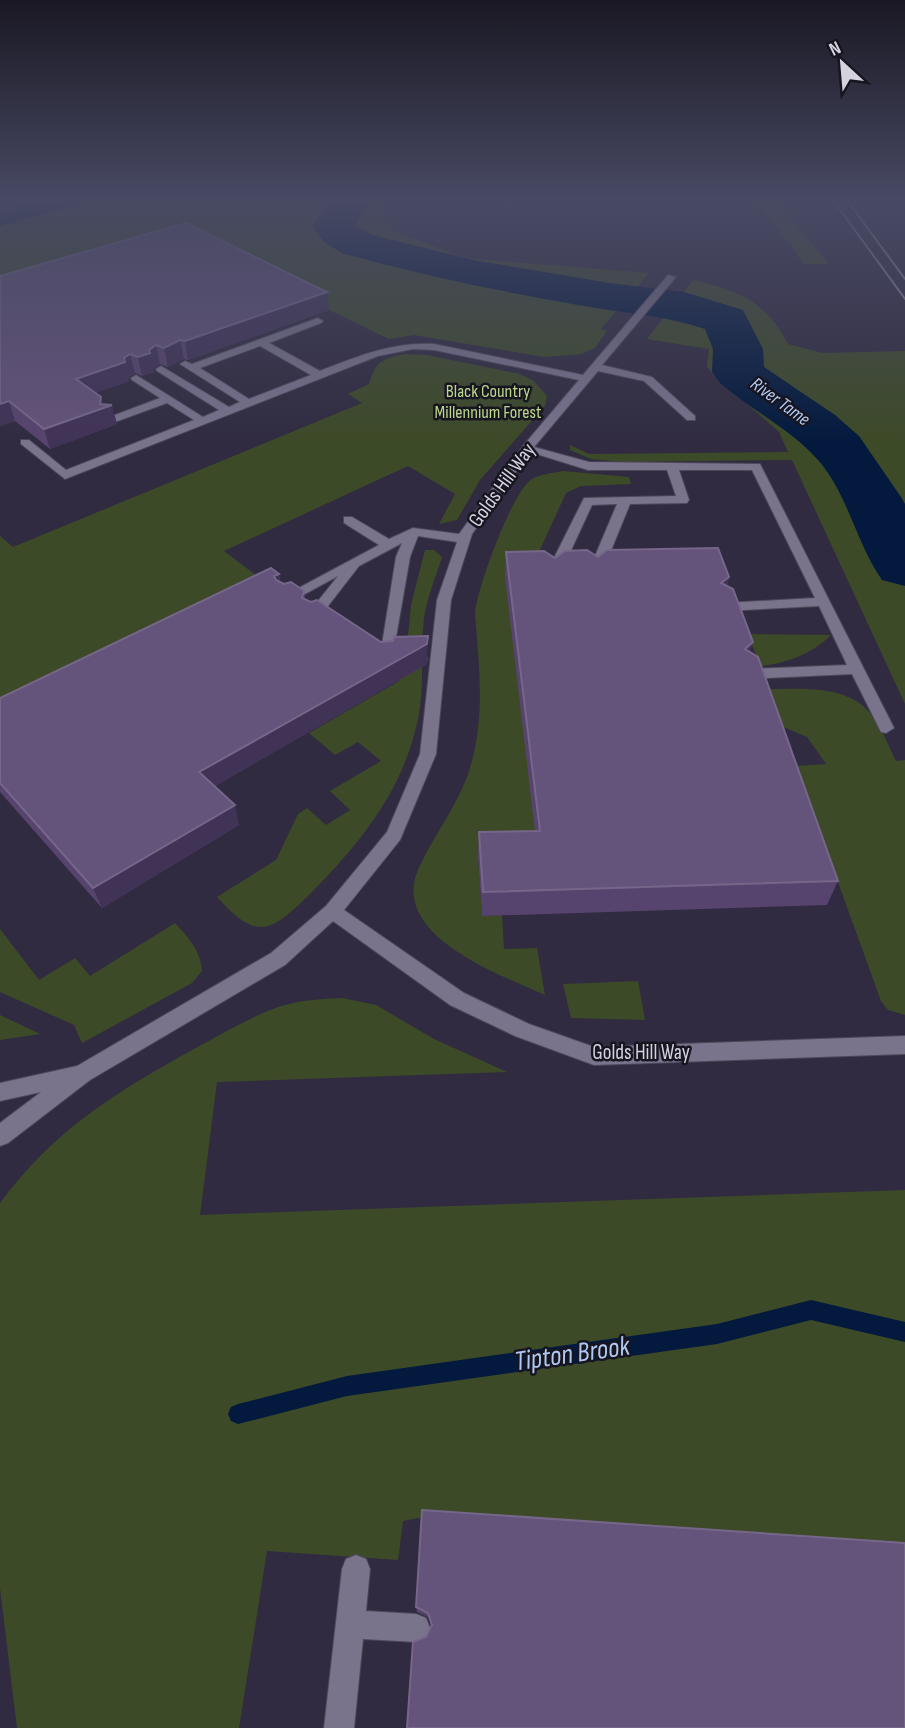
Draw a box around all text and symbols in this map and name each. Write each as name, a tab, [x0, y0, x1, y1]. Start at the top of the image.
north arrow	[807, 28, 877, 98]
text: N	[826, 37, 845, 62]
water label: River Tame	[746, 373, 815, 432]
park label: Black Country Millennium Forest	[435, 381, 542, 423]
street label: Golds Hill Way	[463, 438, 541, 532]
street label: Golds Hill Way	[592, 1040, 690, 1065]
water label: Tipton Brook	[512, 1329, 633, 1378]

